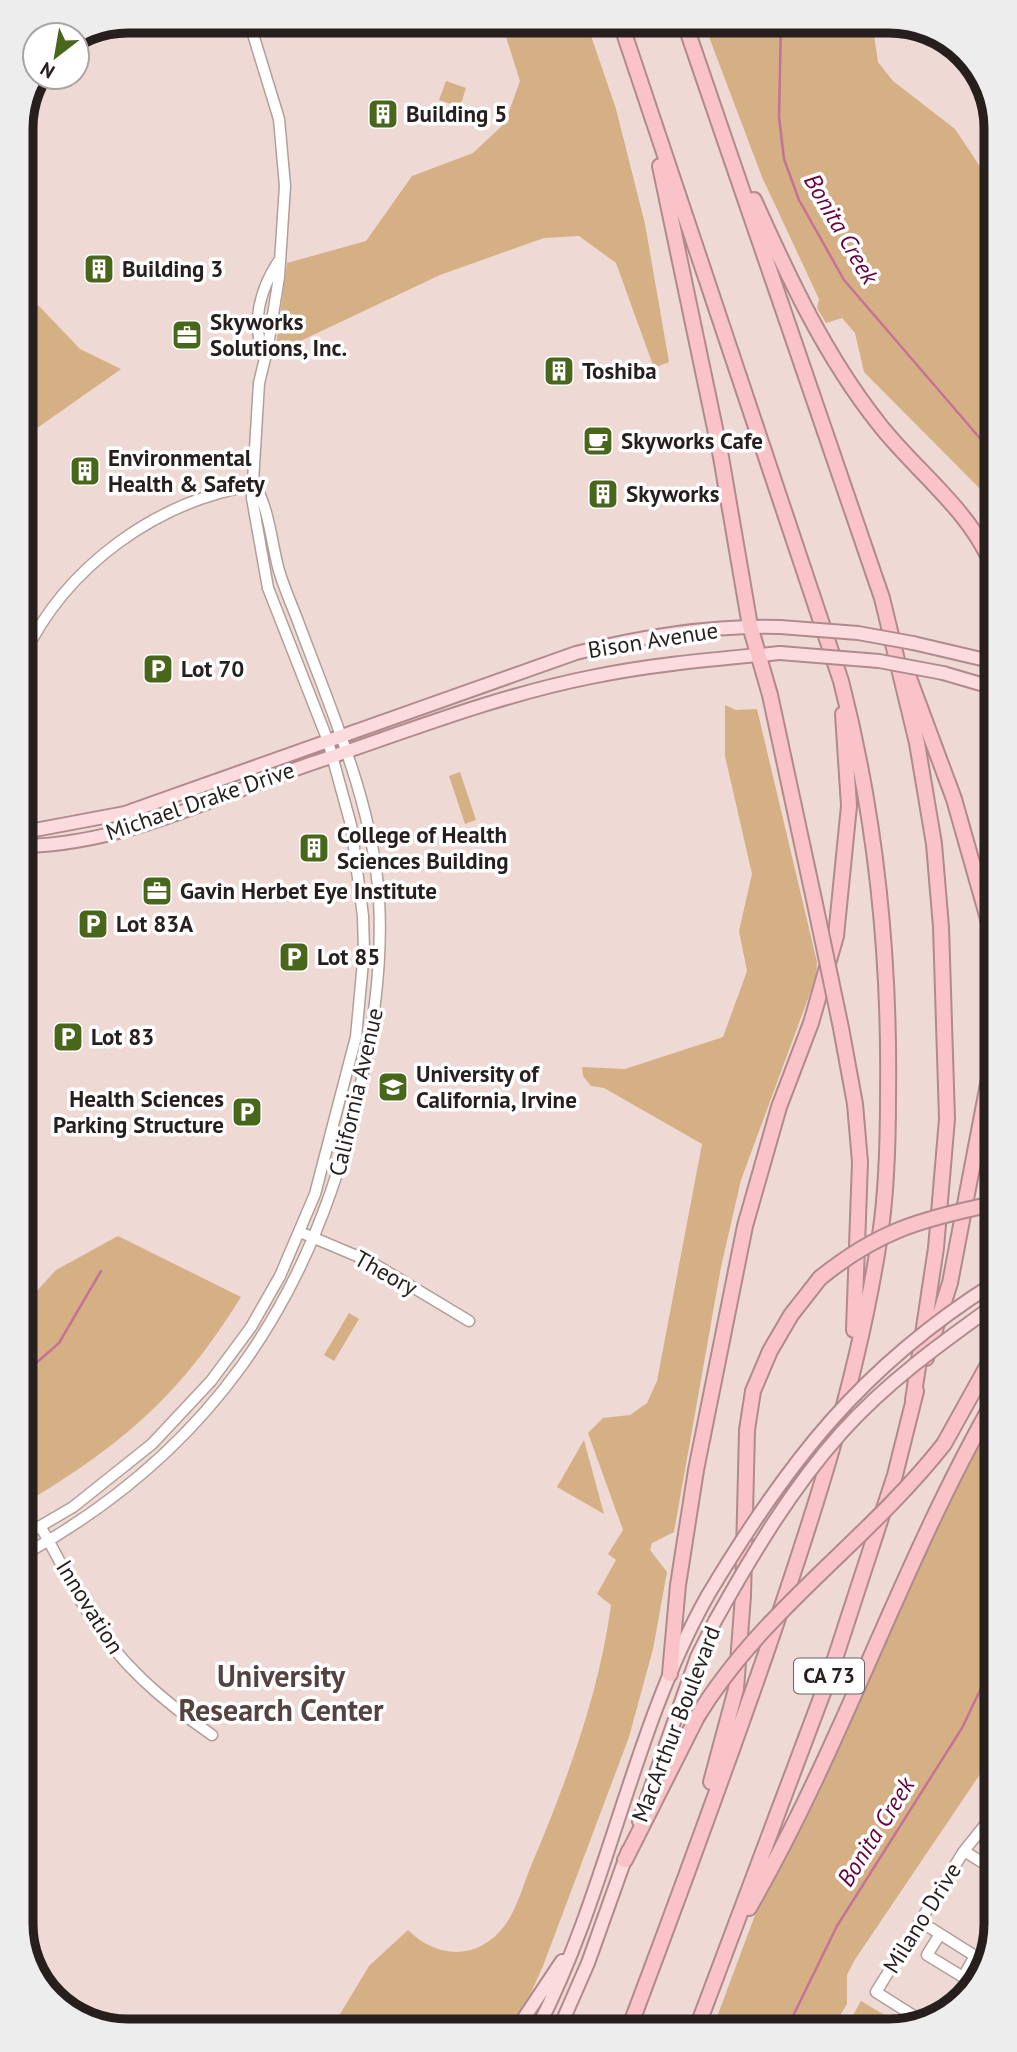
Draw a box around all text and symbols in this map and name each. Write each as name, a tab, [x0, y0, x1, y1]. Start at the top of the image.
north arrow	[21, 21, 91, 91]
text: N	[36, 57, 59, 84]
building icon: Building 5	[366, 97, 400, 131]
place label: Building 5	[406, 99, 507, 128]
water label: Bonita Creek	[797, 168, 886, 291]
building icon: Building 3	[82, 252, 116, 286]
place label: Building 3	[122, 254, 223, 283]
place label: Skyworks Solutions, Inc.	[210, 307, 347, 362]
office icon: Skyworks Solutions, Inc.	[170, 318, 204, 352]
building icon: Toshiba	[542, 354, 576, 388]
place label: Toshiba	[582, 356, 657, 385]
cafe icon: Skyworks Cafe	[581, 424, 615, 458]
place label: Skyworks Cafe	[621, 426, 763, 455]
place label: Environmental Health & Safety	[108, 443, 266, 498]
building icon: Environmental Health & Safety	[68, 454, 102, 488]
building icon: Skyworks	[586, 477, 620, 511]
place label: Skyworks	[626, 479, 720, 508]
street label: Bison Avenue	[586, 615, 720, 664]
parking icon: Lot 70	[141, 652, 175, 686]
place label: Lot 70	[181, 654, 244, 683]
street label: Michael Drake Drive	[102, 755, 298, 846]
place label: College of Health Sciences Building	[337, 820, 509, 875]
building icon: College of Health Sciences Building	[297, 831, 331, 865]
office icon: Gavin Herbet Eye Institute	[140, 874, 174, 908]
place label: Gavin Herbet Eye Institute	[180, 876, 437, 905]
parking icon: Lot 83A	[76, 907, 110, 941]
place label: Lot 83A	[116, 909, 193, 938]
parking icon: Lot 85	[277, 940, 311, 974]
place label: Lot 85	[317, 942, 380, 971]
street label: California Avenue	[322, 1005, 389, 1179]
parking icon: Lot 83	[51, 1020, 85, 1054]
place label: Lot 83	[91, 1022, 154, 1051]
place label: University of California, Irvine	[416, 1059, 577, 1114]
school or university icon: University of California, Irvine	[376, 1070, 410, 1104]
place label: Health Sciences Parking Structure	[53, 1084, 224, 1139]
parking icon: Health Sciences Parking Structure	[230, 1095, 264, 1129]
street label: Theory	[350, 1243, 423, 1302]
street label: Innovation	[50, 1554, 131, 1659]
street label: MacArthur Boulevard	[625, 1622, 726, 1826]
district label: University Research Center	[178, 1656, 384, 1729]
road number: CA 73	[794, 1658, 864, 1694]
water label: Bonita Creek	[830, 1770, 922, 1892]
street label: Milano Drive	[876, 1857, 967, 1978]

